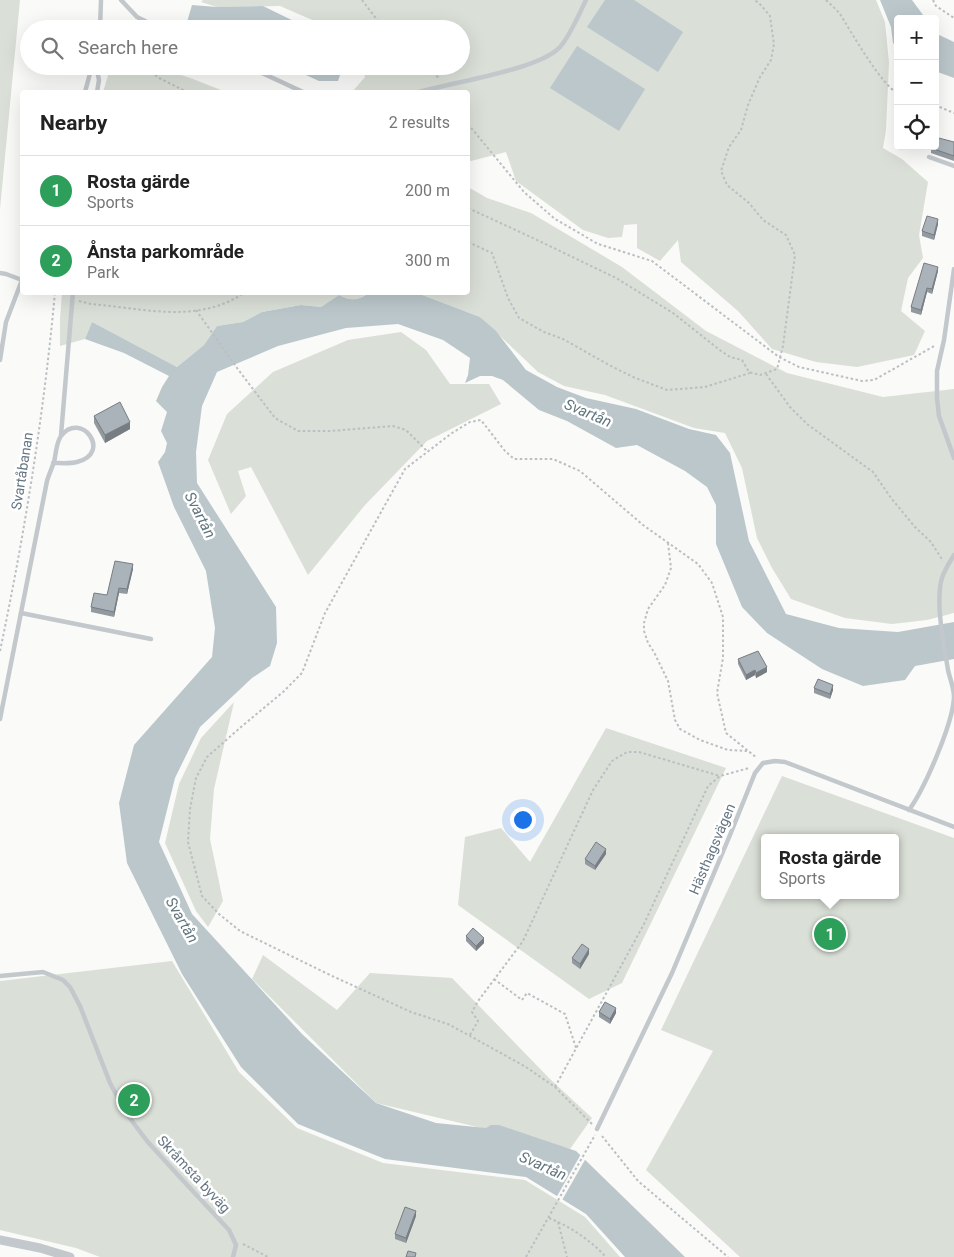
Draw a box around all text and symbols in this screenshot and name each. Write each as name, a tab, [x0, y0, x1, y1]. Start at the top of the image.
map controls	[894, 15, 939, 150]
button: +	[894, 15, 939, 60]
search box	[20, 20, 470, 75]
icon: search	[38, 34, 66, 62]
text: Search here	[78, 36, 178, 59]
button: −	[894, 60, 939, 105]
button: locate	[894, 105, 939, 150]
text: Nearby	[40, 111, 107, 135]
text: 2 results	[389, 113, 450, 132]
text: Rosta gärde	[87, 170, 190, 193]
text: 1	[51, 181, 61, 200]
text: 200 m	[405, 181, 450, 200]
text: Sports	[87, 193, 134, 212]
text: Ånsta parkområde	[87, 240, 244, 263]
text: 2	[51, 251, 61, 270]
text: 300 m	[405, 251, 450, 270]
text: Park	[87, 263, 119, 282]
water label: Svartån	[562, 395, 614, 431]
street label: Svartåbanan	[8, 431, 36, 511]
water label: Svartån	[181, 489, 219, 541]
street label: Hästhagsvägen	[686, 801, 738, 897]
your location	[510, 807, 536, 833]
popup	[761, 834, 899, 899]
text: Rosta gärde	[779, 846, 881, 869]
text: Sports	[779, 869, 826, 888]
water label: Svartån	[162, 894, 202, 946]
pin: 1	[814, 915, 846, 953]
pin: 2	[118, 1081, 150, 1119]
street label: Skråmsta byväg	[154, 1132, 234, 1216]
water label: Svartån	[517, 1148, 569, 1184]

